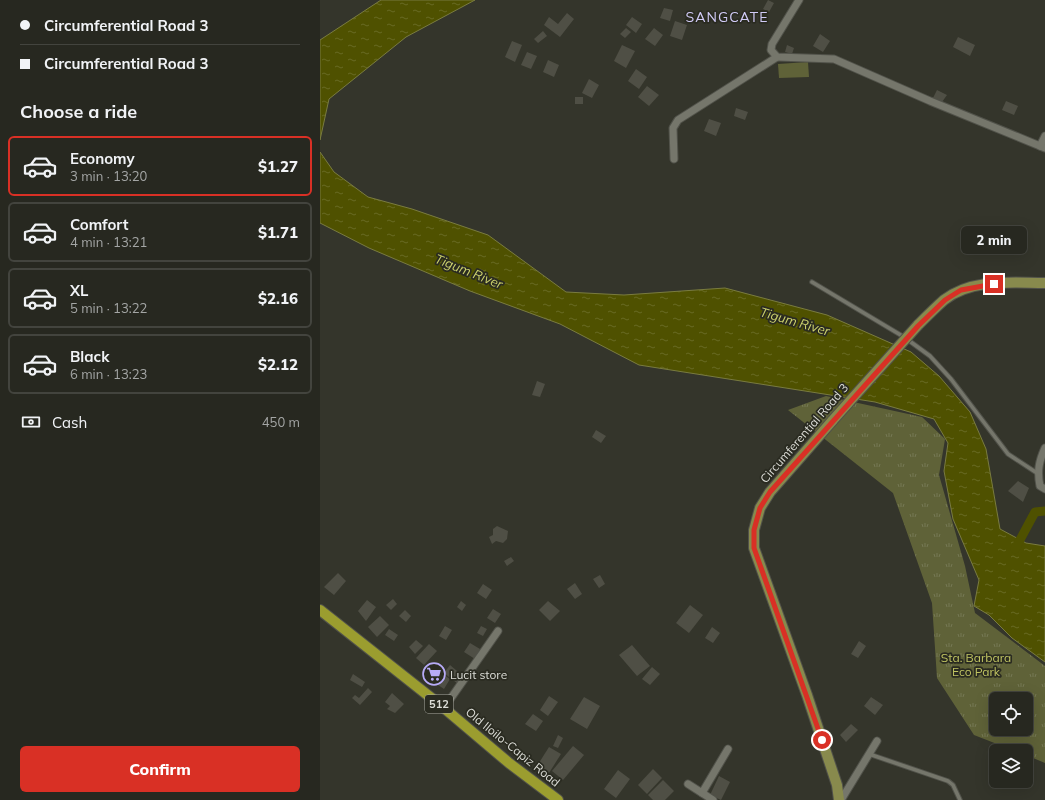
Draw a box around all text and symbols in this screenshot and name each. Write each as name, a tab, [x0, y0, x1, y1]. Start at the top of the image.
district label: SANGCATE	[686, 8, 768, 26]
text: Circumferential Road 3	[44, 16, 208, 35]
text: Circumferential Road 3	[44, 54, 208, 73]
text: Choose a ride	[20, 100, 137, 123]
icon: car	[22, 148, 58, 184]
text: Economy	[70, 149, 135, 168]
text: $1.27	[258, 157, 298, 176]
text: 3 min · 13:20	[70, 168, 147, 184]
icon: car	[22, 214, 58, 250]
text: Comfort	[70, 215, 128, 234]
text: $1.71	[258, 223, 298, 242]
callout: 2 min	[961, 226, 1027, 254]
text: 2 min	[977, 232, 1011, 248]
text: 4 min · 13:21	[70, 234, 147, 250]
water label: Tigum River	[433, 250, 506, 292]
route end	[985, 275, 1003, 293]
icon: car	[22, 280, 58, 316]
text: XL	[70, 281, 88, 300]
text: $2.16	[258, 289, 298, 308]
text: 5 min · 13:22	[70, 300, 147, 316]
water label: Tigum River	[758, 303, 833, 339]
icon: car	[22, 346, 58, 382]
text: Black	[70, 347, 109, 366]
text: $2.12	[258, 355, 298, 374]
text: 6 min · 13:23	[70, 366, 147, 382]
street label: Circumferential Road 3	[757, 380, 851, 486]
icon: cash	[20, 411, 42, 433]
text: Cash	[52, 413, 87, 432]
text: 450 m	[262, 414, 300, 430]
park label: Sta. Barbara Eco Park	[941, 650, 1011, 679]
supermarket icon: Lucit store	[421, 661, 447, 687]
place label: Lucit store	[450, 667, 507, 682]
map controls	[989, 692, 1033, 788]
button: locate	[989, 692, 1033, 736]
road number: 512	[425, 695, 453, 713]
street label: Old Iloilo-Capiz Road	[463, 704, 563, 790]
route start	[813, 731, 831, 749]
button: layers	[989, 744, 1033, 788]
button: Confirm	[20, 746, 300, 792]

